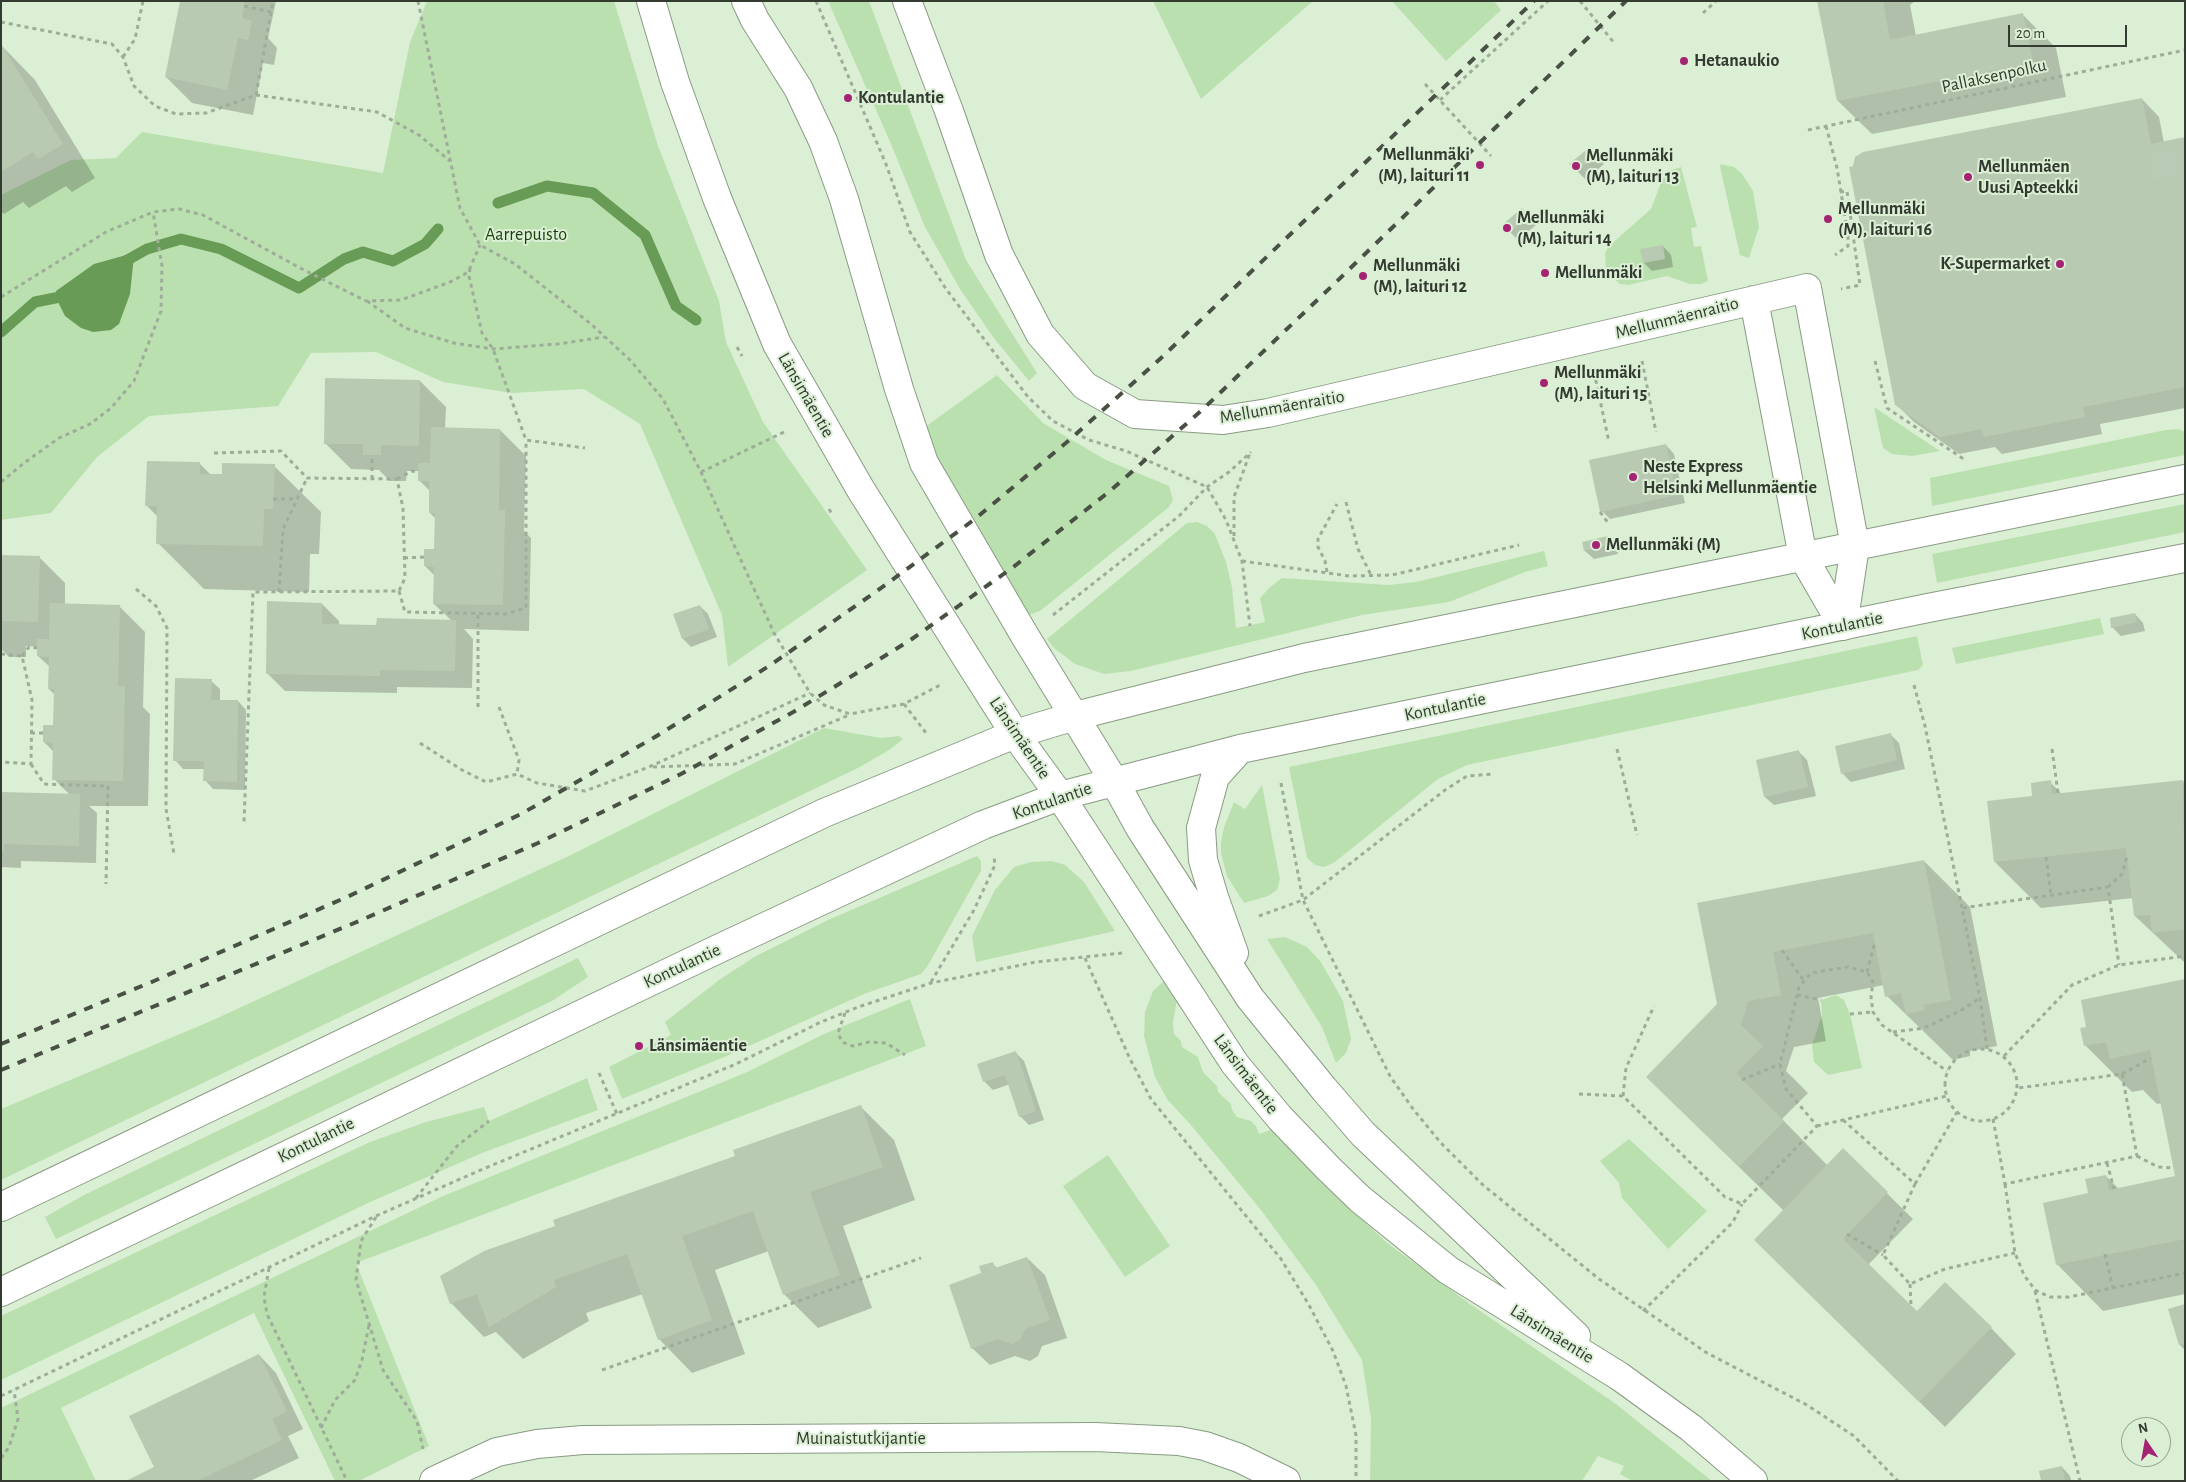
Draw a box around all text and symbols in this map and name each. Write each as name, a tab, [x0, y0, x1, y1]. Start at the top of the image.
scale bar	[2011, 15, 2130, 47]
text: 20 m	[2016, 26, 2045, 41]
place label: Hetanaukio	[1694, 50, 1779, 72]
street label: Pallaksenpolku	[1940, 54, 2048, 98]
marker: Hetanaukio	[1678, 55, 1690, 67]
place label: Kontulantie	[858, 87, 944, 109]
marker: Kontulantie	[842, 92, 854, 104]
place label: Mellunmäki (M), laituri 11	[1378, 144, 1470, 186]
place label: Mellunmäki (M), laituri 13	[1586, 145, 1679, 188]
place label: Mellunmäen Uusi Apteekki	[1978, 156, 2078, 198]
marker: Mellunmäki (M), laituri 11	[1474, 159, 1486, 171]
marker: Mellunmäki (M), laituri 13	[1570, 160, 1582, 172]
marker: Mellunmäen Uusi Apteekki	[1962, 171, 1974, 183]
place label: Mellunmäki (M), laituri 16	[1838, 198, 1932, 240]
place label: Mellunmäki (M), laituri 14	[1517, 207, 1612, 250]
marker: Mellunmäki (M), laituri 16	[1822, 213, 1834, 225]
marker: Mellunmäki (M), laituri 14	[1501, 222, 1513, 234]
park label: Aarrepuisto	[485, 224, 567, 246]
place label: K-Supermarket	[1940, 253, 2050, 275]
place label: Mellunmäki (M), laituri 12	[1373, 255, 1467, 298]
marker: K-Supermarket	[2054, 258, 2066, 270]
place label: Mellunmäki	[1555, 262, 1642, 284]
marker: Mellunmäki	[1539, 267, 1551, 279]
marker: Mellunmäki (M), laituri 12	[1357, 270, 1369, 282]
street label: Mellunmäenraitio	[1613, 292, 1741, 344]
street label: Länsimäentie	[773, 349, 839, 441]
place label: Mellunmäki (M), laituri 15	[1554, 362, 1647, 404]
marker: Mellunmäki (M), laituri 15	[1538, 377, 1550, 389]
street label: Mellunmäenraitio	[1218, 385, 1346, 429]
place label: Neste Express Helsinki Mellunmäentie	[1643, 456, 1817, 498]
marker: Neste Express Helsinki Mellunmäentie	[1627, 471, 1639, 483]
place label: Mellunmäki (M)	[1606, 534, 1721, 556]
marker: Mellunmäki (M)	[1590, 539, 1602, 551]
street label: Kontulantie	[1799, 607, 1885, 645]
street label: Kontulantie	[1402, 688, 1488, 726]
street label: Länsimäentie	[985, 693, 1055, 783]
street label: Kontulantie	[1009, 777, 1095, 825]
street label: Kontulantie	[640, 939, 724, 993]
street label: Länsimäentie	[1209, 1030, 1283, 1118]
place label: Länsimäentie	[649, 1035, 747, 1057]
marker: Länsimäentie	[633, 1040, 645, 1052]
street label: Kontulantie	[274, 1112, 358, 1168]
street label: Länsimäentie	[1506, 1300, 1598, 1368]
north arrow	[2121, 1417, 2171, 1467]
text: N	[2137, 1420, 2149, 1436]
street label: Muinaistutkijantie	[796, 1428, 926, 1450]

